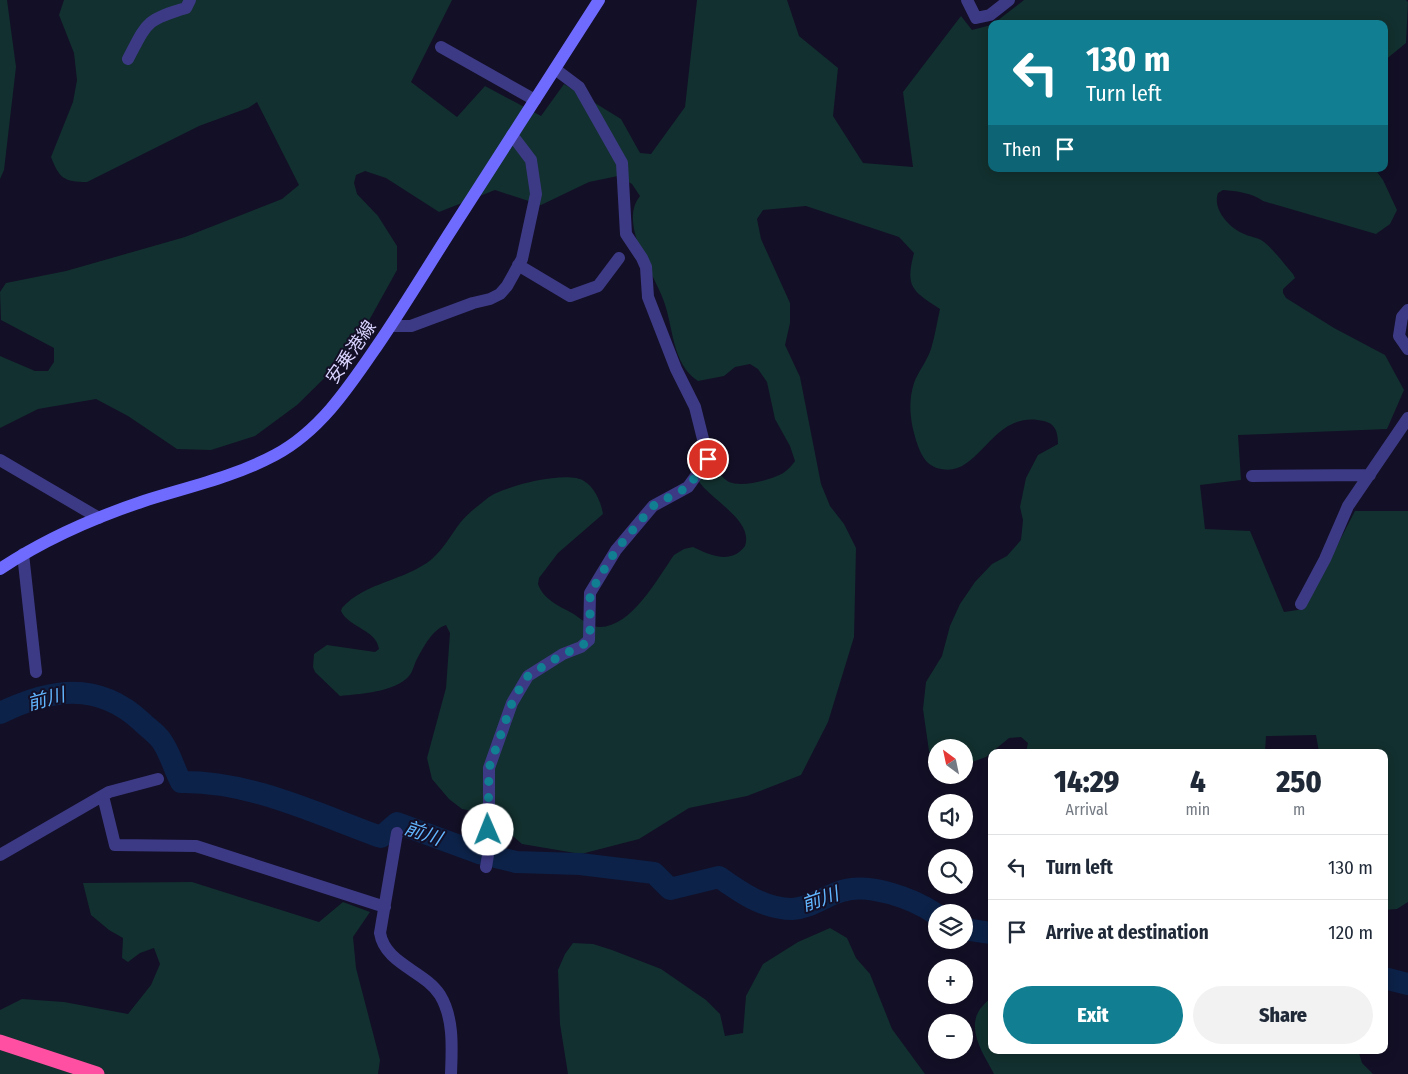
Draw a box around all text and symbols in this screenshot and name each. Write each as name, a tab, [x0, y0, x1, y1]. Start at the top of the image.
text: 130 m	[1086, 38, 1170, 80]
icon: left	[1003, 40, 1068, 105]
text: Turn left	[1086, 80, 1162, 107]
icon: arrive	[1051, 135, 1079, 163]
text: Then	[1003, 138, 1041, 161]
street label: 安乗港線	[321, 316, 381, 388]
pin	[687, 438, 729, 480]
icon: arrive	[694, 445, 722, 473]
water label: 前川	[25, 682, 69, 715]
north arrow	[928, 739, 972, 784]
map controls	[928, 739, 973, 1059]
text: 14:29	[1054, 764, 1119, 800]
text: 4	[1190, 764, 1206, 800]
text: 250	[1276, 764, 1322, 800]
button: sound	[928, 794, 973, 839]
text: Arrival	[1066, 800, 1108, 819]
text: min	[1185, 800, 1210, 819]
text: m	[1293, 800, 1305, 819]
position arrow	[461, 803, 513, 855]
water label: 前川	[401, 816, 447, 851]
button: search	[928, 849, 973, 894]
icon: left	[1003, 853, 1031, 881]
text: Turn left	[1046, 856, 1113, 879]
text: 130 m	[1328, 856, 1373, 879]
water label: 前川	[798, 881, 844, 916]
button: layers	[928, 904, 973, 949]
icon: arrive	[1003, 918, 1031, 946]
text: Arrive at destination	[1046, 921, 1209, 944]
text: 120 m	[1328, 921, 1373, 944]
button: +	[928, 959, 973, 1004]
button: Exit	[1003, 986, 1183, 1044]
button: Share	[1193, 986, 1373, 1044]
button: −	[928, 1014, 973, 1059]

